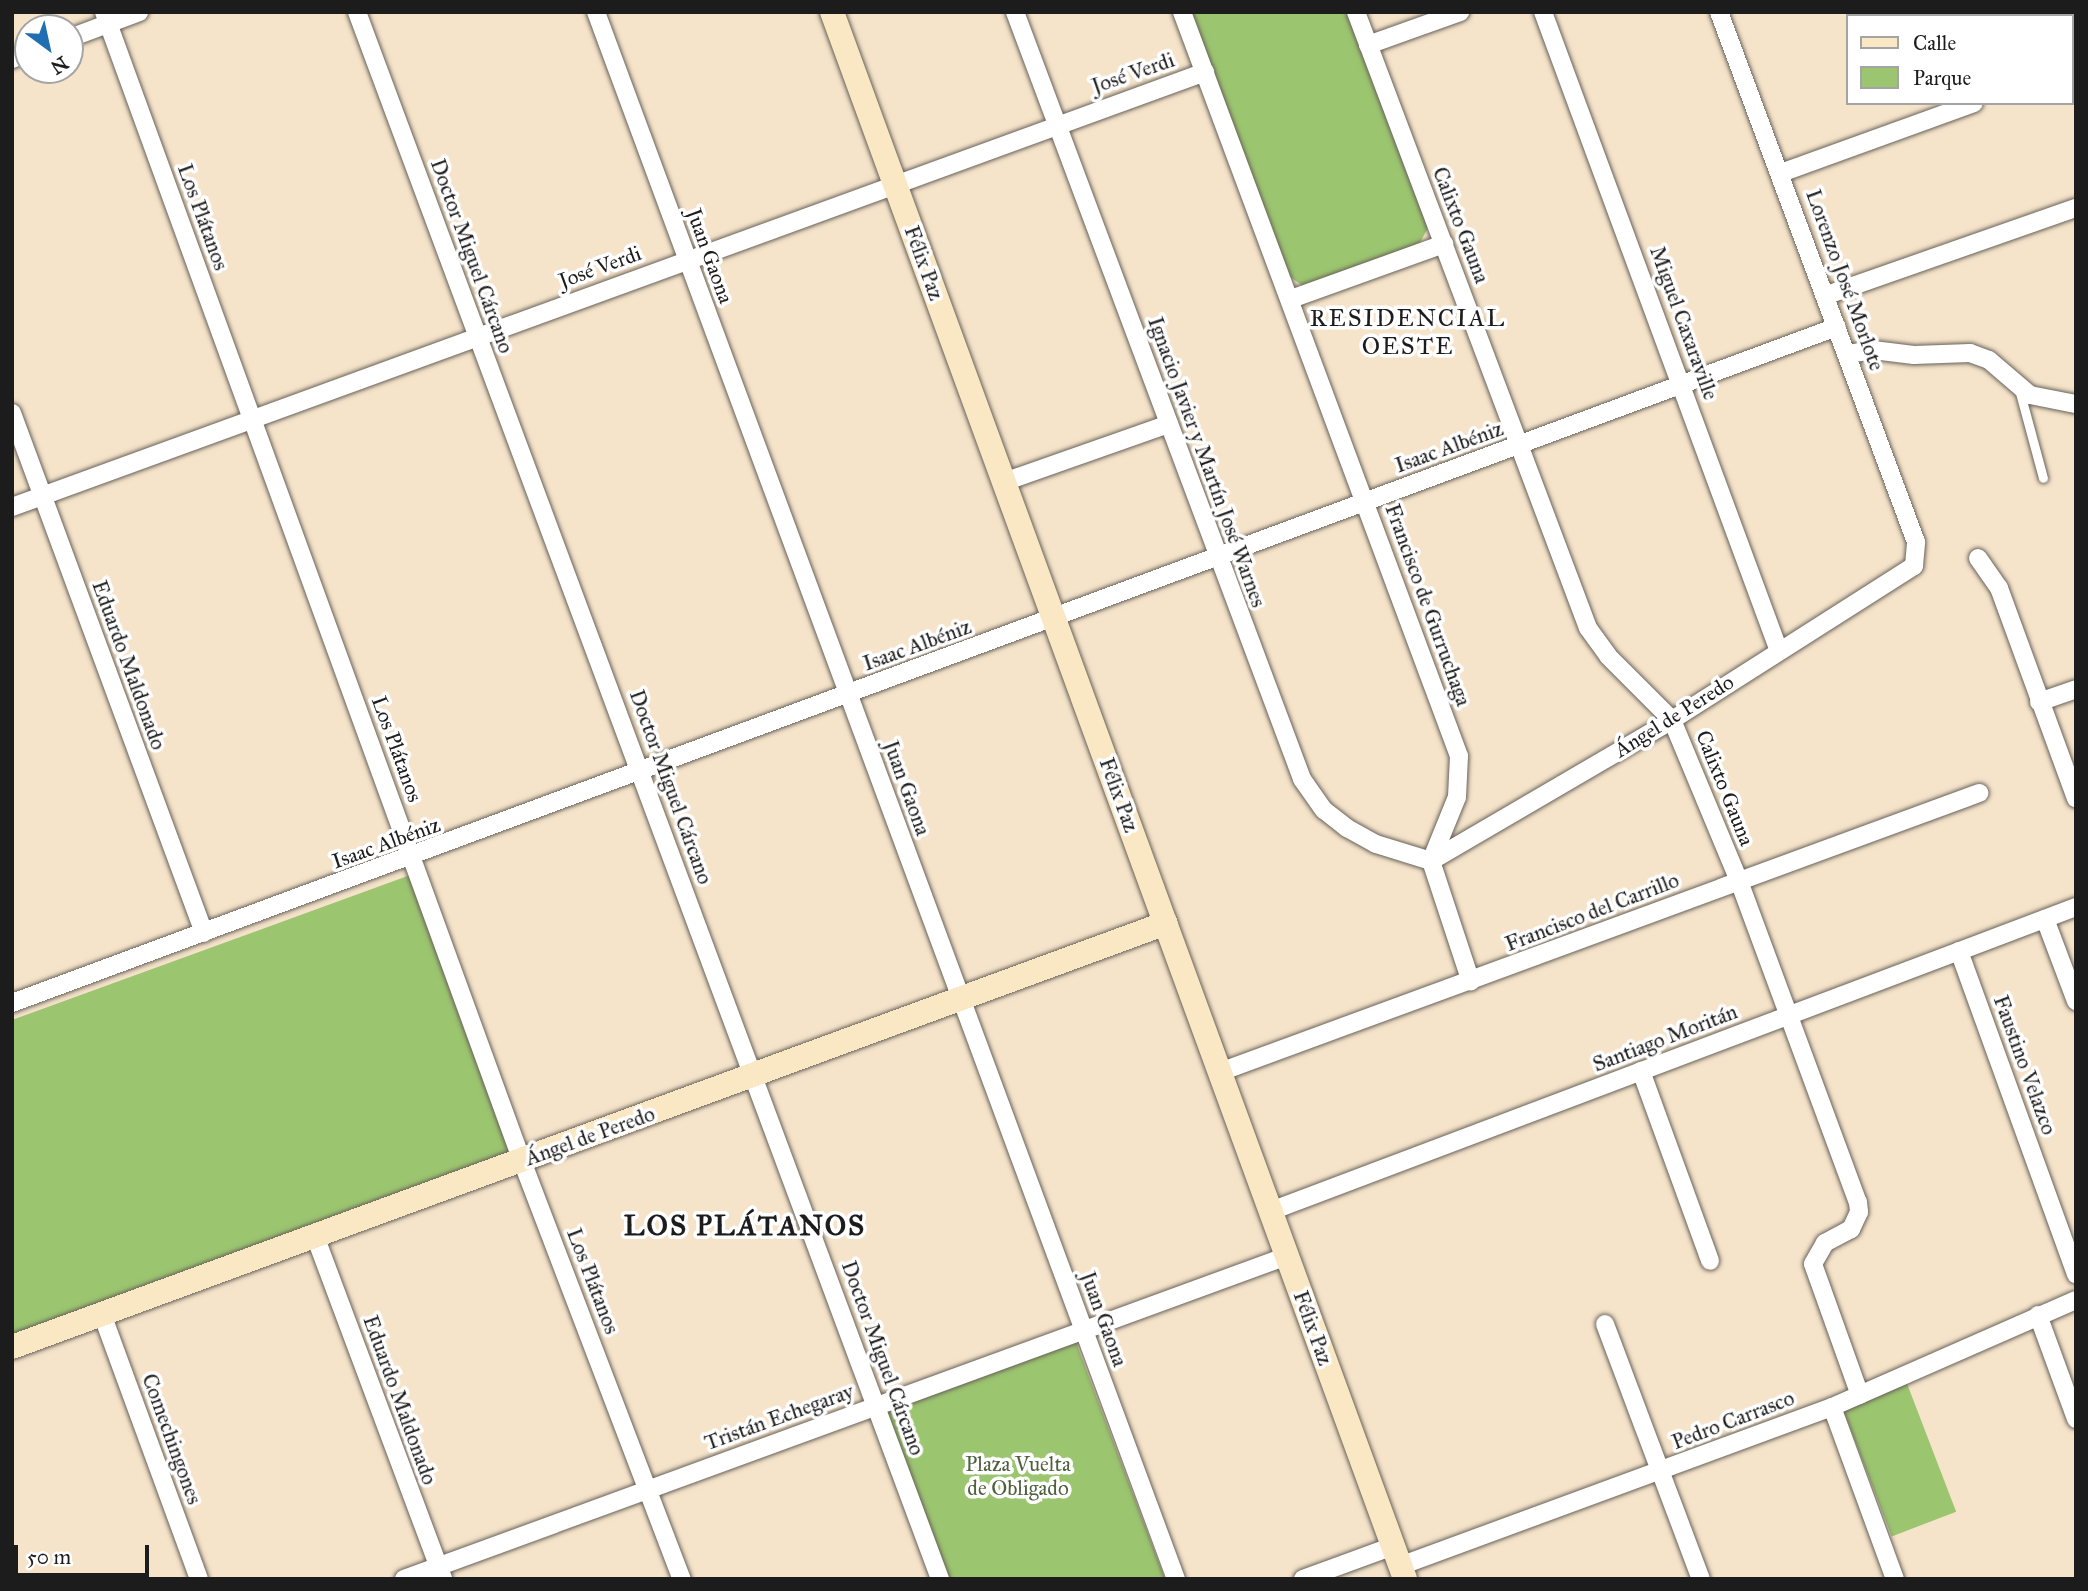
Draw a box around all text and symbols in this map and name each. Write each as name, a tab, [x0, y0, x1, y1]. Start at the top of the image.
north arrow	[14, 14, 84, 84]
legend	[1846, 14, 2074, 105]
text: Calle	[1913, 30, 1956, 56]
street label: José Verdi	[1088, 47, 1178, 99]
text: N	[47, 51, 73, 79]
text: Parque	[1913, 65, 1971, 91]
street label: Doctor Miguel Cárcano	[425, 155, 519, 357]
street label: Los Plátanos	[172, 160, 234, 274]
street label: Calixto Gauna	[1427, 163, 1495, 287]
street label: Lorenzo José Morlote	[1800, 186, 1890, 374]
street label: Juan Gaona	[681, 205, 739, 307]
street label: Félix Paz	[899, 222, 949, 304]
street label: José Verdi	[555, 241, 645, 293]
street label: Miguel Caxaraville	[1645, 243, 1723, 403]
district label: RESIDENCIAL OESTE	[1311, 305, 1505, 361]
street label: Ignacio Javier y Martín José Warnes	[1143, 313, 1271, 611]
street label: Isaac Albéniz	[1392, 416, 1506, 478]
street label: Francisco de Gurruchaga	[1380, 501, 1476, 709]
street label: Eduardo Maldonado	[87, 577, 171, 753]
street label: Isaac Albéniz	[860, 614, 974, 676]
street label: Ángel de Peredo	[1610, 669, 1738, 763]
street label: Doctor Miguel Cárcano	[624, 686, 718, 888]
street label: Los Plátanos	[366, 692, 428, 806]
street label: Calixto Gauna	[1690, 727, 1760, 849]
street label: Juan Gaona	[878, 737, 936, 839]
street label: Félix Paz	[1094, 754, 1144, 836]
street label: Isaac Albéniz	[329, 812, 443, 874]
street label: Francisco del Carrillo	[1502, 867, 1682, 957]
street label: Faustino Velazco	[1988, 992, 2062, 1138]
street label: Santiago Moritán	[1589, 999, 1741, 1077]
street label: Ángel de Peredo	[522, 1101, 658, 1171]
district label: LOS PLÁTANOS	[625, 1209, 865, 1243]
street label: Los Plátanos	[561, 1225, 625, 1337]
street label: Doctor Miguel Cárcano	[836, 1257, 930, 1459]
street label: Juan Gaona	[1075, 1268, 1133, 1370]
street label: Félix Paz	[1288, 1287, 1338, 1369]
street label: Eduardo Maldonado	[358, 1312, 442, 1488]
street label: Comechingones	[137, 1370, 207, 1508]
street label: Tristán Echegaray	[701, 1378, 857, 1456]
street label: Pedro Carrasco	[1668, 1385, 1798, 1455]
park label: Plaza Vuelta de Obligado	[965, 1451, 1071, 1501]
scale bar	[18, 1532, 152, 1576]
text: 50 m	[27, 1544, 71, 1570]

